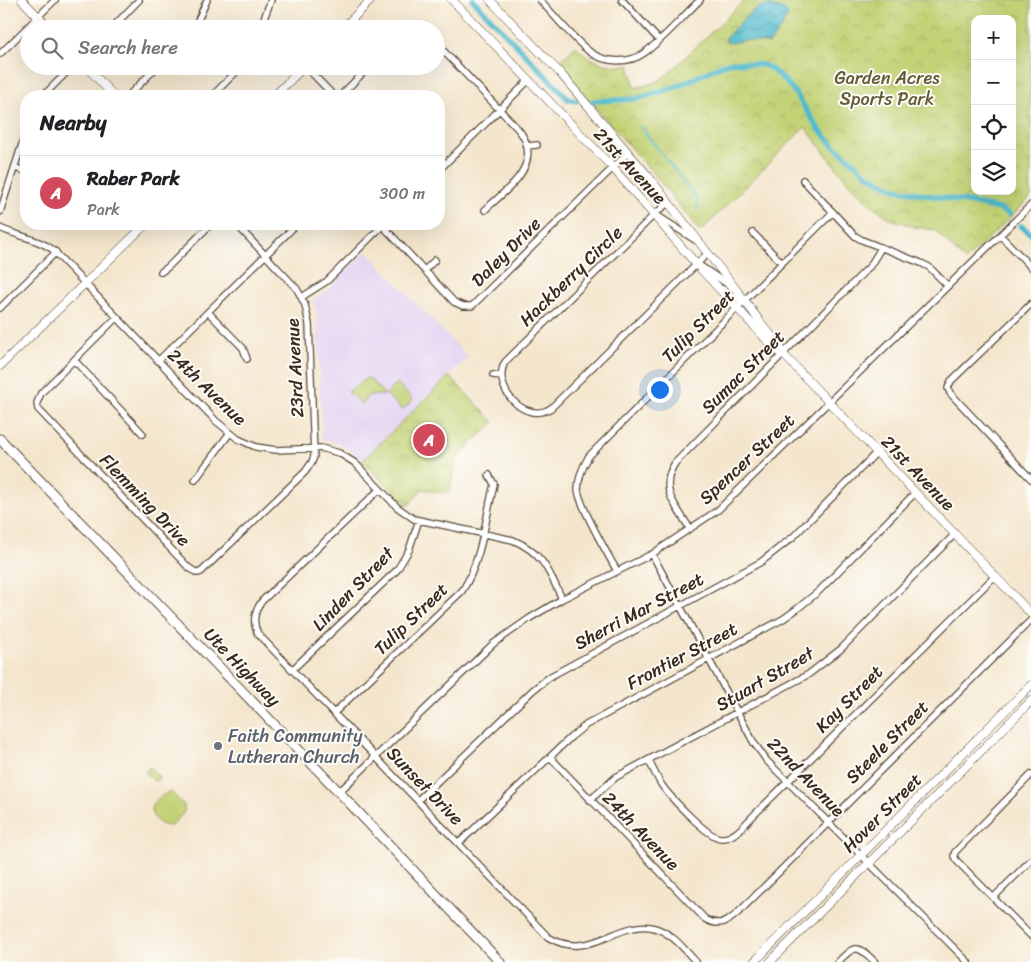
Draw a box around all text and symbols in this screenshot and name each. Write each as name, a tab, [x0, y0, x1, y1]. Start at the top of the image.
map controls	[971, 15, 1016, 195]
button: +	[971, 15, 1016, 60]
search box	[20, 20, 445, 75]
text: Search here	[78, 31, 178, 64]
icon: search	[38, 34, 66, 62]
button: −	[971, 60, 1016, 105]
park label: Garden Acres Sports Park	[834, 62, 940, 115]
text: Nearby	[40, 104, 106, 142]
button: locate	[971, 105, 1016, 150]
street label: 21st Avenue	[585, 120, 675, 212]
button: layers	[971, 150, 1016, 195]
text: Raber Park	[87, 162, 180, 195]
text: A	[51, 179, 61, 208]
text: 300 m	[380, 179, 425, 208]
text: Park	[87, 195, 120, 224]
street label: Daley Drive	[463, 209, 549, 295]
street label: Hackberry Circle	[511, 218, 631, 334]
street label: Tulip Street	[653, 281, 743, 371]
street label: 23rd Avenue	[276, 317, 314, 418]
street label: Sumac Street	[693, 322, 793, 422]
street label: 24th Avenue	[160, 340, 255, 434]
your location	[647, 377, 673, 403]
street label: Spencer Street	[691, 405, 803, 512]
pin: A	[413, 421, 445, 459]
street label: 21st Avenue	[873, 427, 963, 519]
street label: Flemming Drive	[91, 445, 199, 555]
street label: Linden Street	[304, 539, 403, 639]
street label: Sherri Mar Street	[568, 563, 710, 659]
street label: Tulip Street	[366, 575, 456, 663]
street label: Frontier Street	[621, 613, 743, 699]
street label: Ute Highway	[195, 620, 289, 715]
street label: Stuart Street	[710, 637, 821, 720]
street label: Kay Street	[807, 657, 891, 741]
street label: Steele Street	[837, 692, 937, 792]
place label: Faith Community Lutheran Church	[228, 720, 363, 773]
street label: 22nd Avenue	[759, 729, 853, 825]
street label: Sunset Drive	[378, 739, 472, 833]
marker: Faith Community Lutheran Church	[212, 740, 224, 752]
street label: Hover Street	[834, 765, 930, 861]
street label: 24th Avenue	[594, 784, 688, 879]

